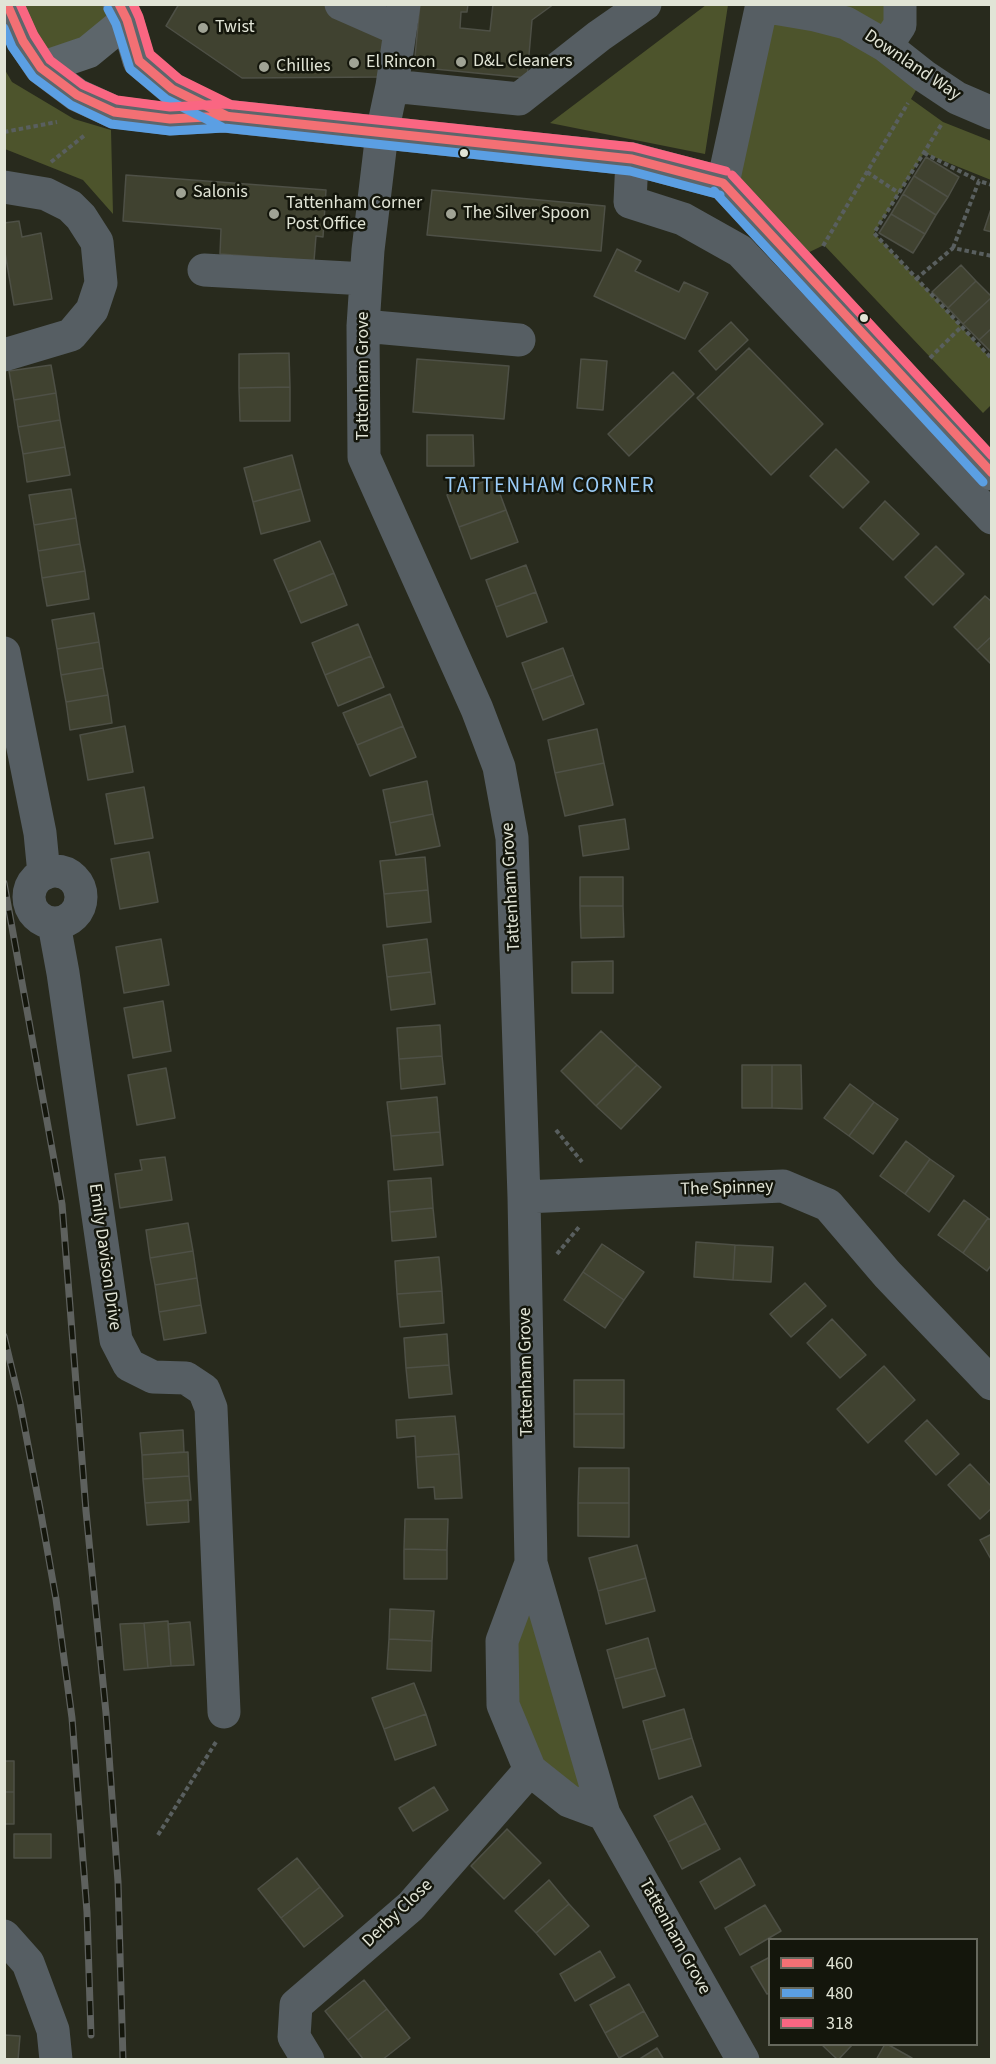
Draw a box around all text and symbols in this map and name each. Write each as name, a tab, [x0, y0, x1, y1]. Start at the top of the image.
place label: Twist	[215, 17, 255, 39]
marker: Twist	[196, 21, 210, 35]
street label: Downland Way	[860, 26, 964, 106]
place label: D&L Cleaners	[473, 51, 572, 73]
place label: El Rincon	[366, 52, 436, 74]
marker: D&L Cleaners	[454, 55, 468, 69]
place label: Chillies	[276, 56, 331, 78]
marker: El Rincon	[347, 56, 361, 70]
marker: Chillies	[257, 60, 271, 74]
unlabelled marker	[458, 147, 470, 159]
place label: Salonis	[193, 182, 248, 204]
marker: Salonis	[174, 186, 188, 200]
place label: Tattenham Corner Post Office	[286, 193, 422, 236]
place label: The Silver Spoon	[463, 203, 590, 225]
marker: Tattenham Corner Post Office	[267, 207, 281, 221]
marker: The Silver Spoon	[444, 207, 458, 221]
street label: Tattenham Grove	[353, 311, 375, 441]
unlabelled marker	[858, 312, 870, 324]
district label: TATTENHAM CORNER	[445, 474, 655, 500]
street label: Tattenham Grove	[498, 822, 526, 952]
street label: The Spinney	[680, 1177, 774, 1201]
street label: Emily Davison Drive	[83, 1182, 125, 1332]
street label: Tattenham Grove	[515, 1307, 539, 1437]
street label: Derby Close	[358, 1875, 438, 1953]
street label: Tattenham Grove	[633, 1875, 715, 1999]
legend	[768, 1938, 978, 2046]
text: 460	[826, 1951, 853, 1976]
text: 480	[826, 1981, 853, 2006]
text: 318	[826, 2011, 853, 2036]

